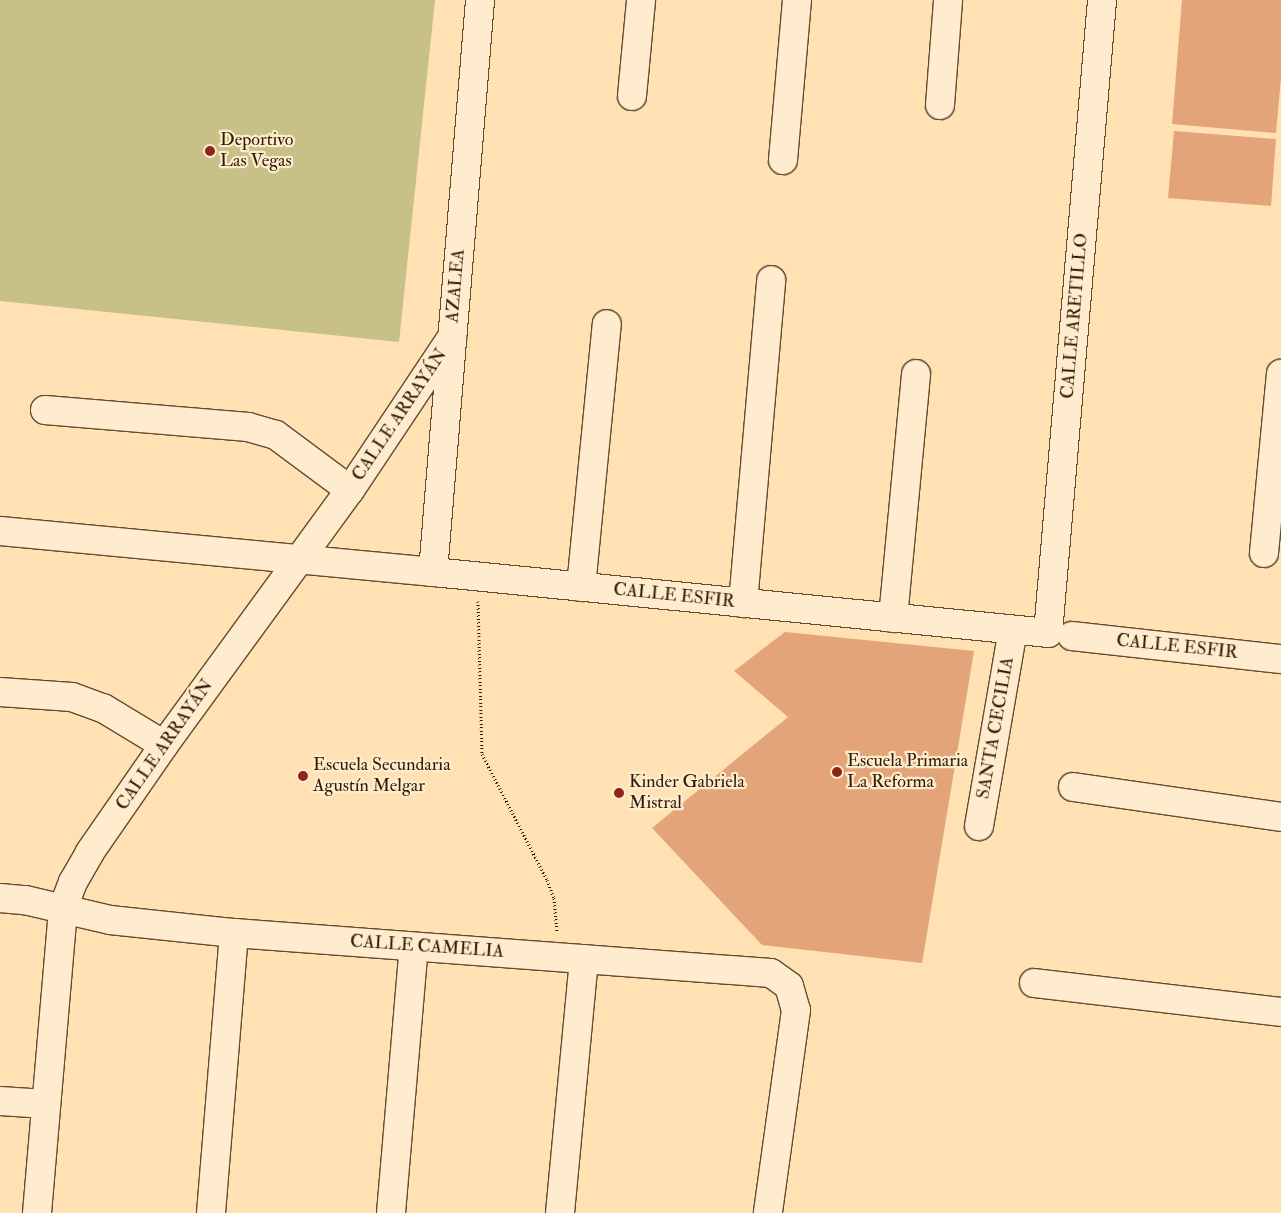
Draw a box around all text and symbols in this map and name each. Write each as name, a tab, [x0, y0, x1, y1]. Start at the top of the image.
place label: Deportivo Las Vegas	[220, 130, 293, 172]
marker: Deportivo Las Vegas	[204, 145, 216, 157]
street label: CALLE ARETILLO	[1057, 232, 1093, 400]
street label: AZALEA	[442, 248, 470, 324]
street label: CALLE ARRAYÁN	[348, 345, 452, 485]
street label: CALLE ESFIR	[612, 579, 736, 613]
street label: CALLE ESFIR	[1115, 630, 1239, 664]
street label: SANTA CECILIA	[973, 655, 1019, 801]
street label: CALLE ARRAYÁN	[112, 675, 218, 815]
place label: Escuela Primaria La Reforma	[847, 751, 968, 794]
place label: Escuela Secundaria Agustín Melgar	[313, 755, 451, 798]
marker: Escuela Primaria La Reforma	[831, 766, 843, 778]
marker: Escuela Secundaria Agustín Melgar	[297, 770, 309, 782]
place label: Kinder Gabriela Mistral	[629, 772, 745, 814]
marker: Kinder Gabriela Mistral	[613, 787, 625, 799]
street label: CALLE CAMELIA	[349, 931, 505, 963]

